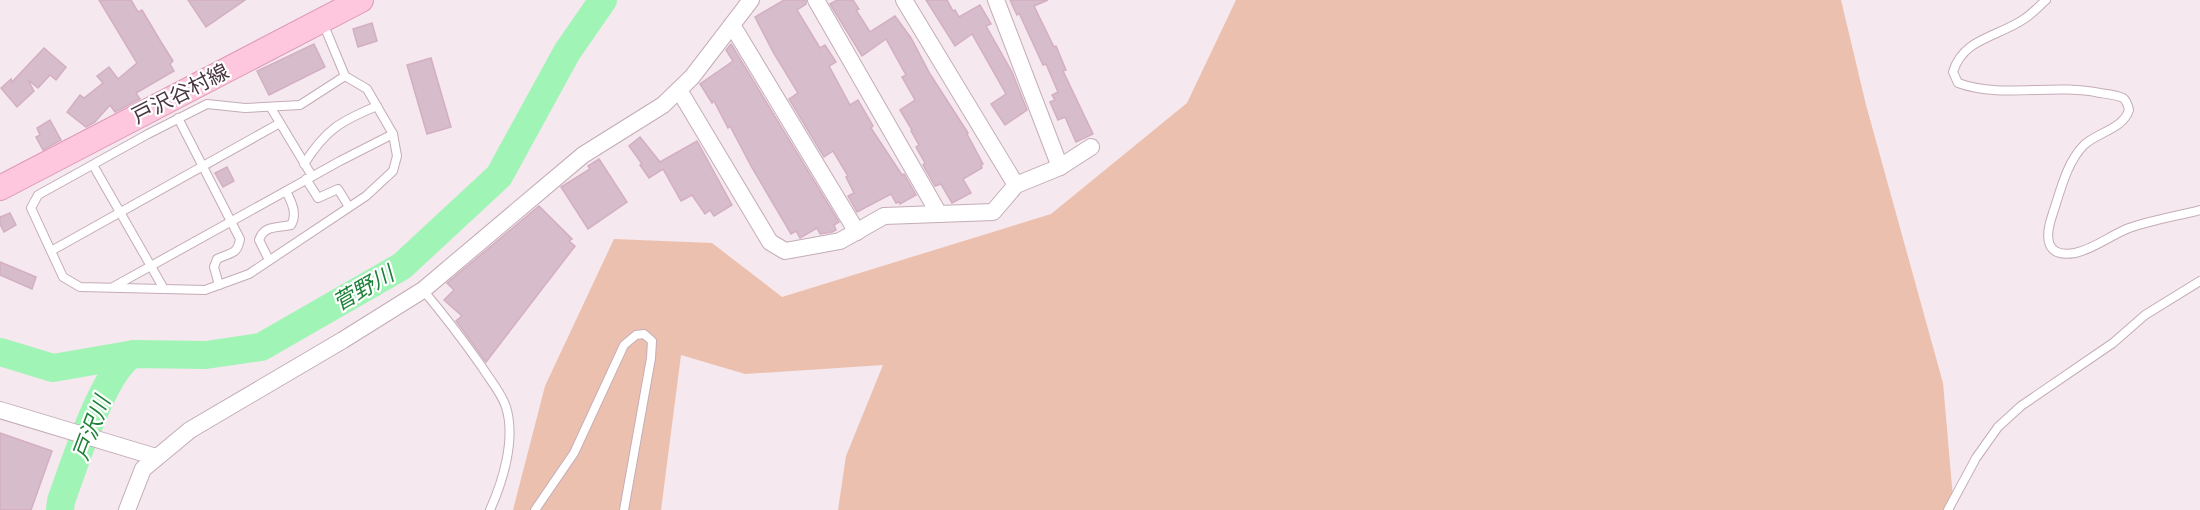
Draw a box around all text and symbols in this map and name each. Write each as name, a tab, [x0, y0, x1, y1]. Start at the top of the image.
street label: 戸沢谷村線	[126, 55, 234, 131]
water label: 菅野川	[326, 256, 402, 319]
water label: 戸沢川	[63, 389, 119, 465]

